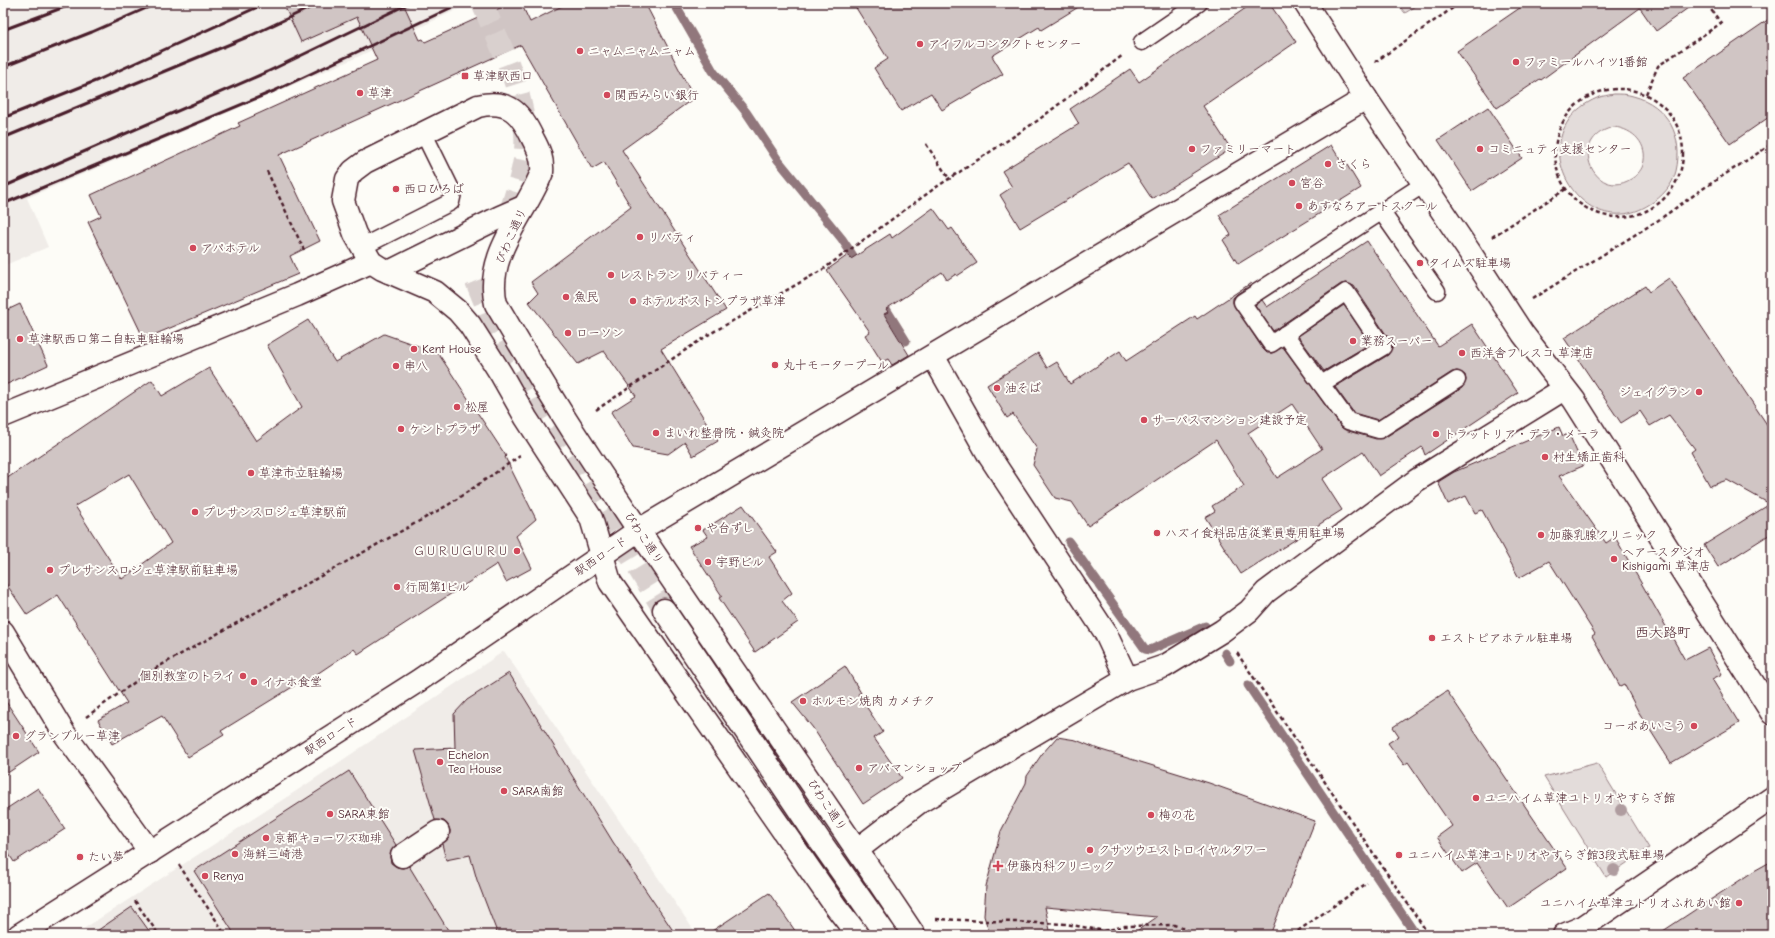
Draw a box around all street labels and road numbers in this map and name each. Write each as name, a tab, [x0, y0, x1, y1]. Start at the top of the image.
street label: びわこ通り	[492, 206, 530, 266]
street label: びわこ通り	[621, 509, 667, 567]
street label: 駅西ロード	[572, 533, 630, 579]
street label: 駅西ロード	[302, 714, 360, 758]
street label: びわこ通り	[804, 776, 850, 834]

